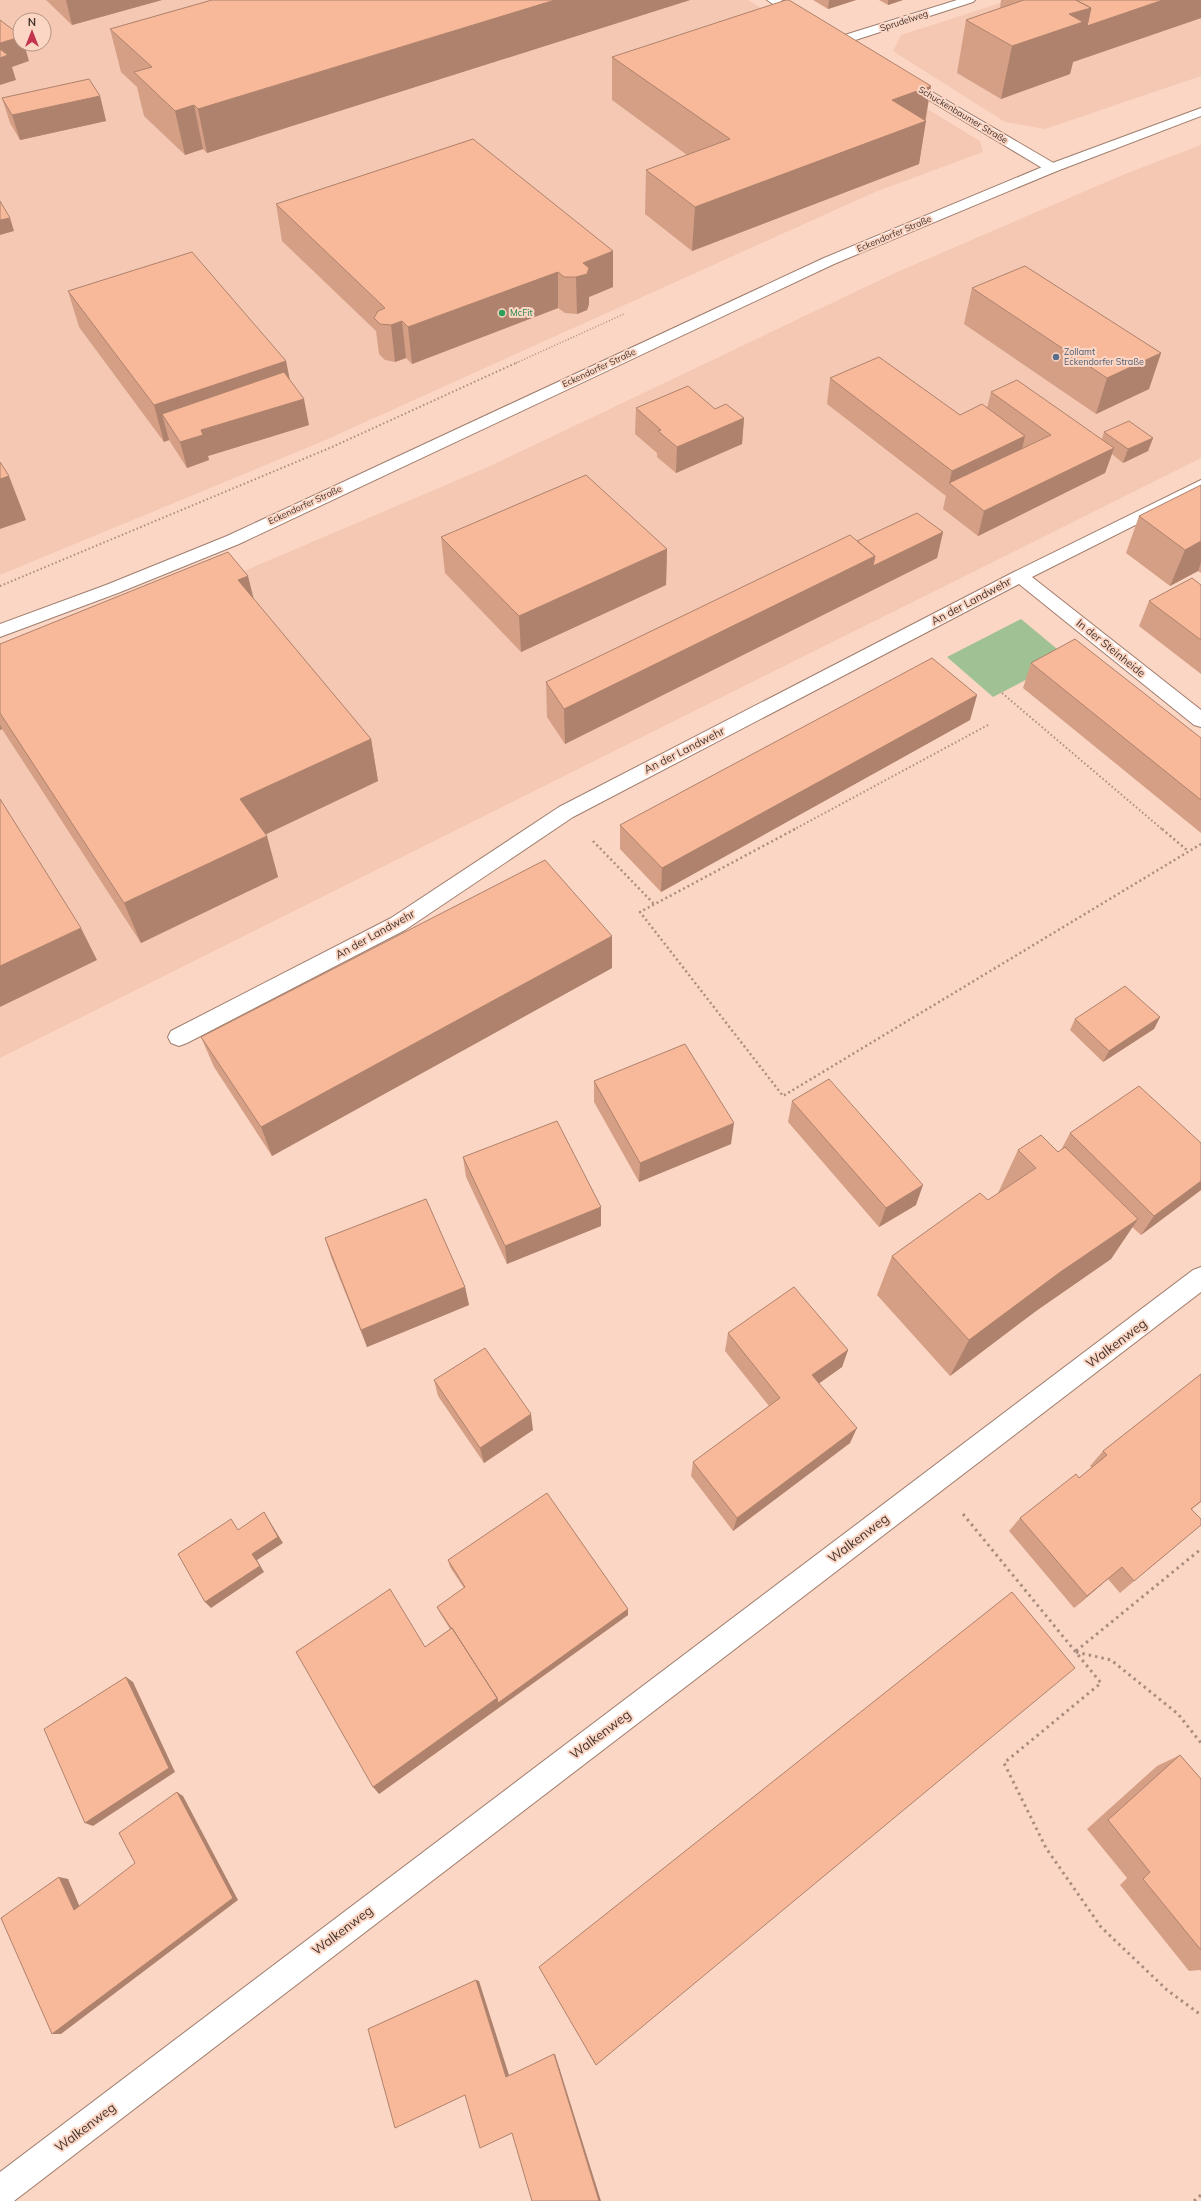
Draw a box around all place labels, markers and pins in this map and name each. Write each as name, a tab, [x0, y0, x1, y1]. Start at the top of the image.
place label: McFit	[510, 307, 533, 318]
marker: McFit	[497, 308, 507, 318]
place label: Zollamt Eckendorfer Straße	[1064, 346, 1144, 367]
marker: Zollamt Eckendorfer Straße	[1051, 352, 1061, 362]

